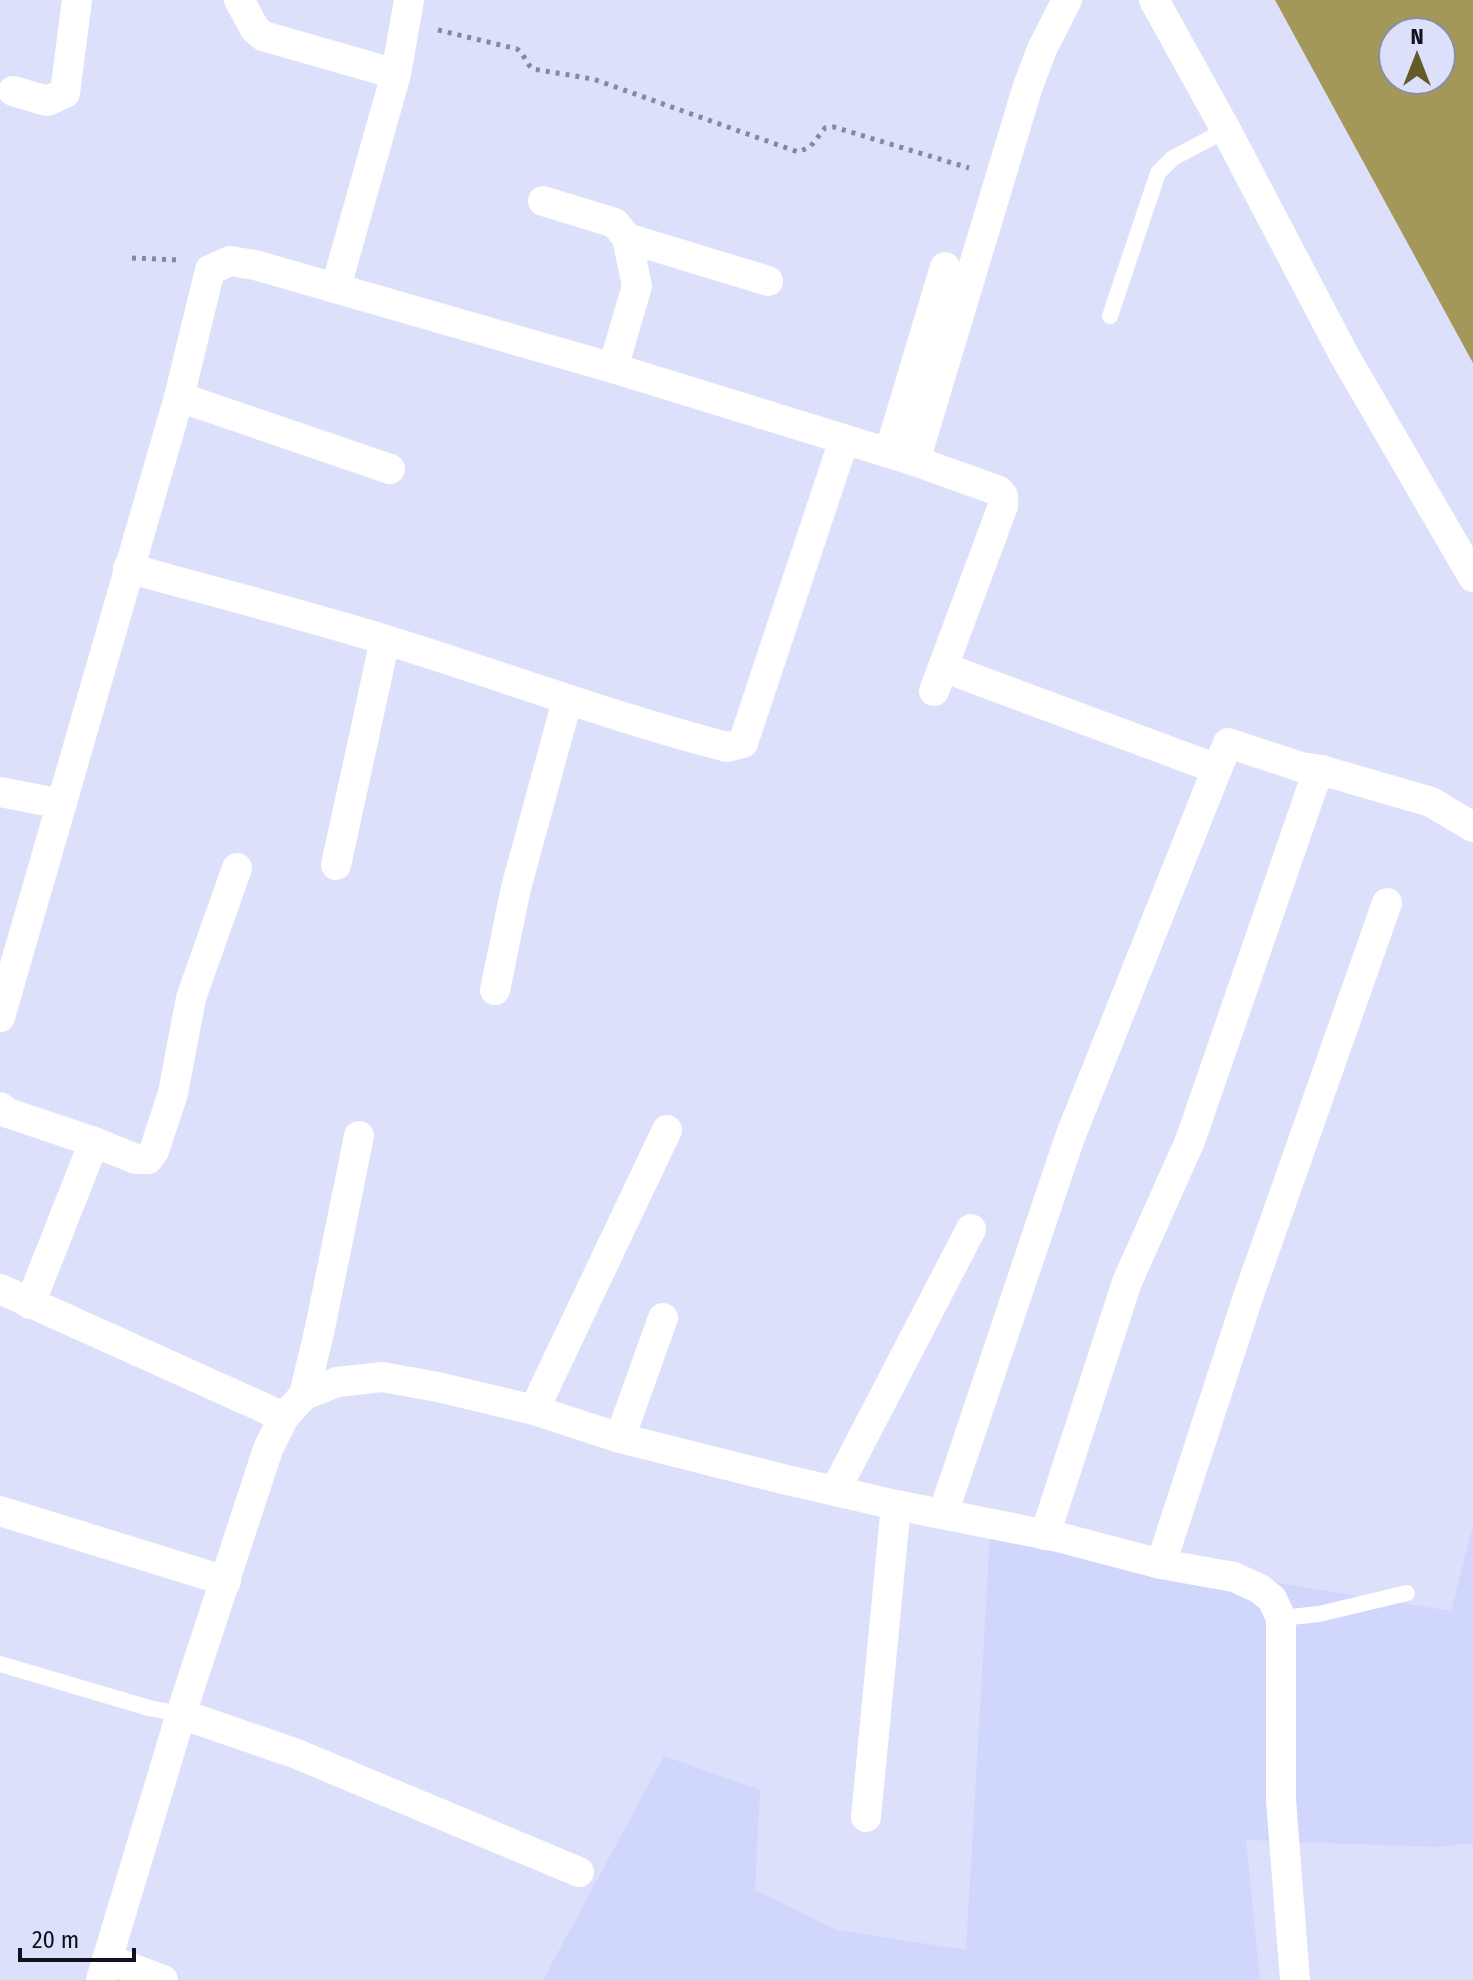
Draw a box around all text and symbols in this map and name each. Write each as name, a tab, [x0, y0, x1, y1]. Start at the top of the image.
north arrow	[1377, 16, 1457, 96]
text: N	[1410, 23, 1424, 50]
scale bar	[20, 1912, 134, 1962]
text: 20 m	[32, 1926, 79, 1954]

